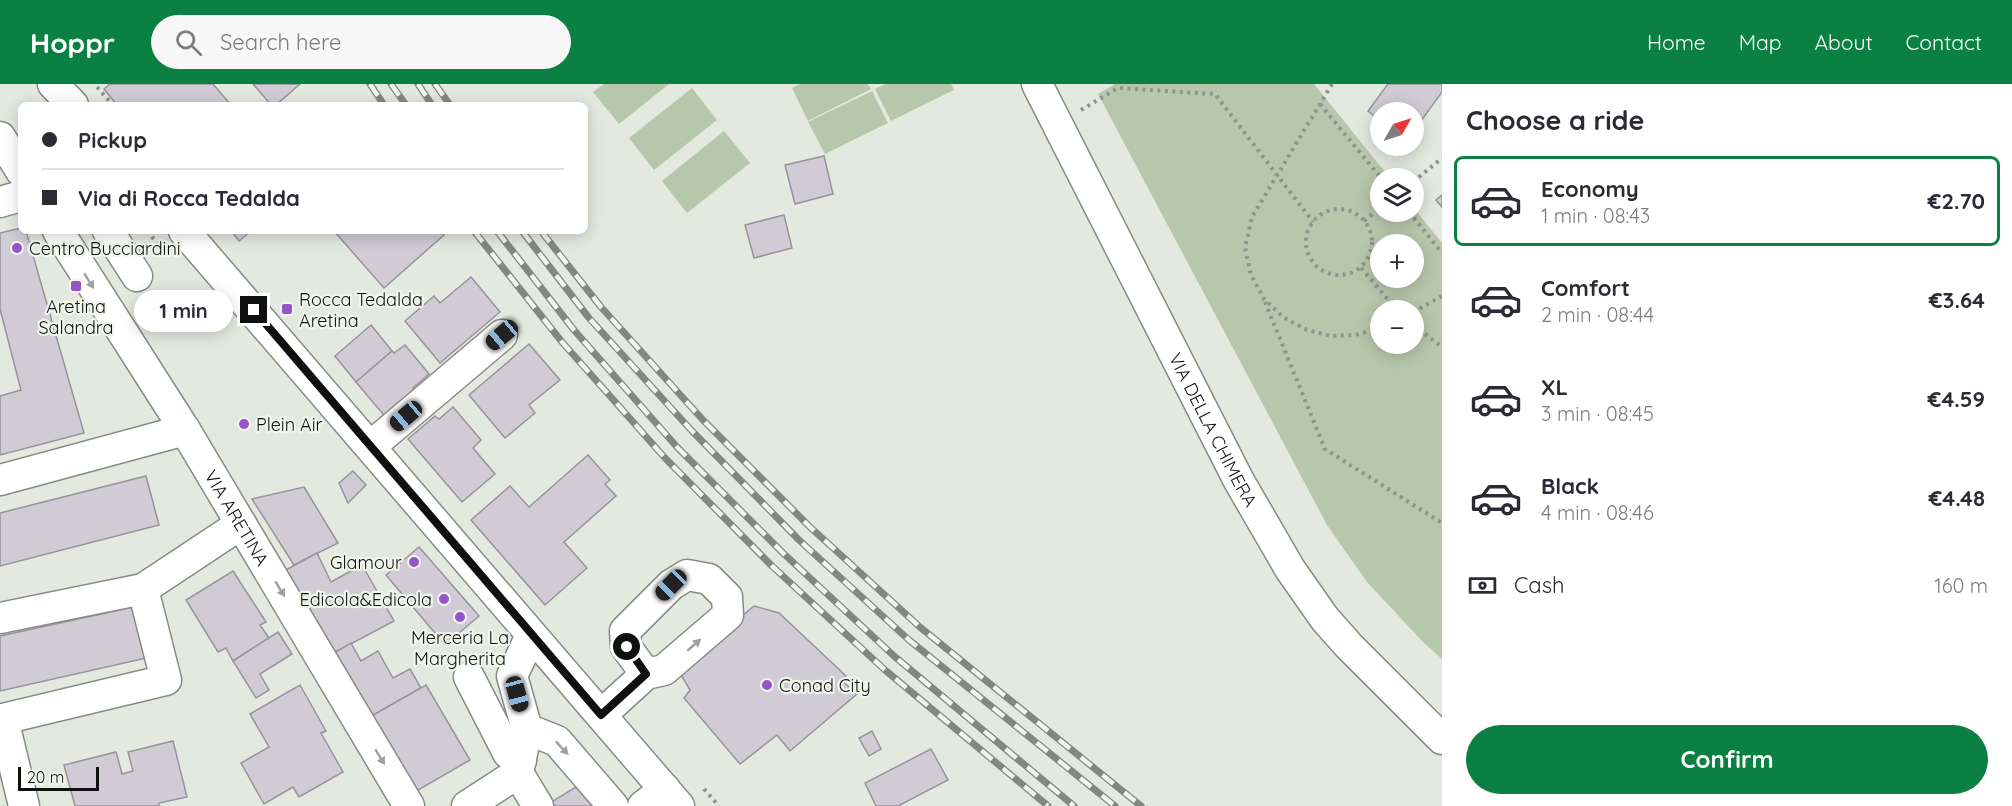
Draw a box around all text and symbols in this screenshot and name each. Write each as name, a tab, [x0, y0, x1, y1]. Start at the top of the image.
search box	[151, 15, 571, 69]
text: Hoppr	[30, 25, 115, 60]
icon: search	[172, 26, 205, 59]
text: Search here	[220, 28, 341, 56]
text: Home	[1647, 29, 1706, 55]
text: Map	[1739, 29, 1782, 55]
text: About	[1815, 29, 1873, 55]
text: Contact	[1906, 29, 1982, 55]
north arrow	[1370, 102, 1424, 156]
map controls	[1370, 102, 1424, 354]
text: Choose a ride	[1466, 103, 1644, 137]
text: Pickup	[78, 126, 147, 154]
button: layers	[1370, 168, 1424, 222]
icon: car	[1469, 174, 1523, 228]
text: Economy	[1541, 175, 1639, 203]
text: Via di Rocca Tedalda	[78, 184, 300, 212]
text: €2.70	[1928, 187, 1985, 215]
text: 1 min · 08:43	[1541, 203, 1650, 228]
button: +	[1370, 234, 1424, 288]
place label: Centro Bucciardini	[29, 237, 181, 260]
marker: Centro Bucciardini	[10, 241, 24, 255]
one-way arrow	[83, 273, 94, 289]
icon: car	[1469, 273, 1523, 327]
text: Comfort	[1541, 274, 1630, 302]
marker: Aretina Salandra	[69, 279, 83, 293]
text: €3.64	[1929, 286, 1985, 314]
place label: Rocca Tedalda Aretina	[299, 288, 423, 332]
callout: 1 min	[134, 289, 233, 331]
place label: Aretina Salandra	[38, 295, 114, 339]
route end	[240, 296, 267, 323]
text: 1 min	[159, 298, 208, 323]
button: −	[1370, 300, 1424, 354]
marker: Rocca Tedalda Aretina	[280, 302, 294, 316]
text: 2 min · 08:44	[1541, 302, 1654, 327]
car	[482, 317, 522, 353]
street label: VIA DELLA CHIMERA	[1164, 349, 1263, 511]
icon: car	[1469, 372, 1523, 426]
text: XL	[1541, 373, 1568, 401]
text: €4.59	[1928, 385, 1985, 413]
car	[386, 398, 426, 434]
text: 3 min · 08:45	[1541, 401, 1654, 426]
place label: Plein Air	[256, 413, 323, 436]
marker: Plein Air	[237, 417, 251, 431]
street label: VIA ARETINA	[200, 466, 275, 570]
icon: car	[1469, 471, 1523, 525]
text: Black	[1541, 472, 1599, 500]
text: €4.48	[1928, 484, 1985, 512]
text: 4 min · 08:46	[1541, 500, 1654, 525]
place label: Glamour	[330, 551, 402, 574]
marker: Glamour	[407, 555, 421, 569]
car	[652, 566, 690, 604]
icon: cash	[1466, 569, 1499, 602]
text: Cash	[1514, 571, 1565, 599]
text: 160 m	[1934, 573, 1988, 598]
one-way arrow	[275, 581, 285, 598]
place label: Edicola&Edicola	[300, 588, 432, 611]
marker: Edicola&Edicola	[437, 592, 451, 606]
marker: Merceria La Margherita	[453, 610, 467, 624]
place label: Merceria La Margherita	[411, 626, 509, 670]
route start	[613, 633, 640, 660]
one-way arrow	[686, 638, 702, 651]
car	[504, 674, 530, 714]
place label: Conad City	[779, 674, 871, 697]
marker: Conad City	[760, 678, 774, 692]
button: Confirm	[1466, 725, 1988, 794]
one-way arrow	[555, 740, 568, 755]
one-way arrow	[374, 749, 385, 765]
scale bar	[18, 764, 99, 792]
text: 20 m	[27, 767, 64, 787]

